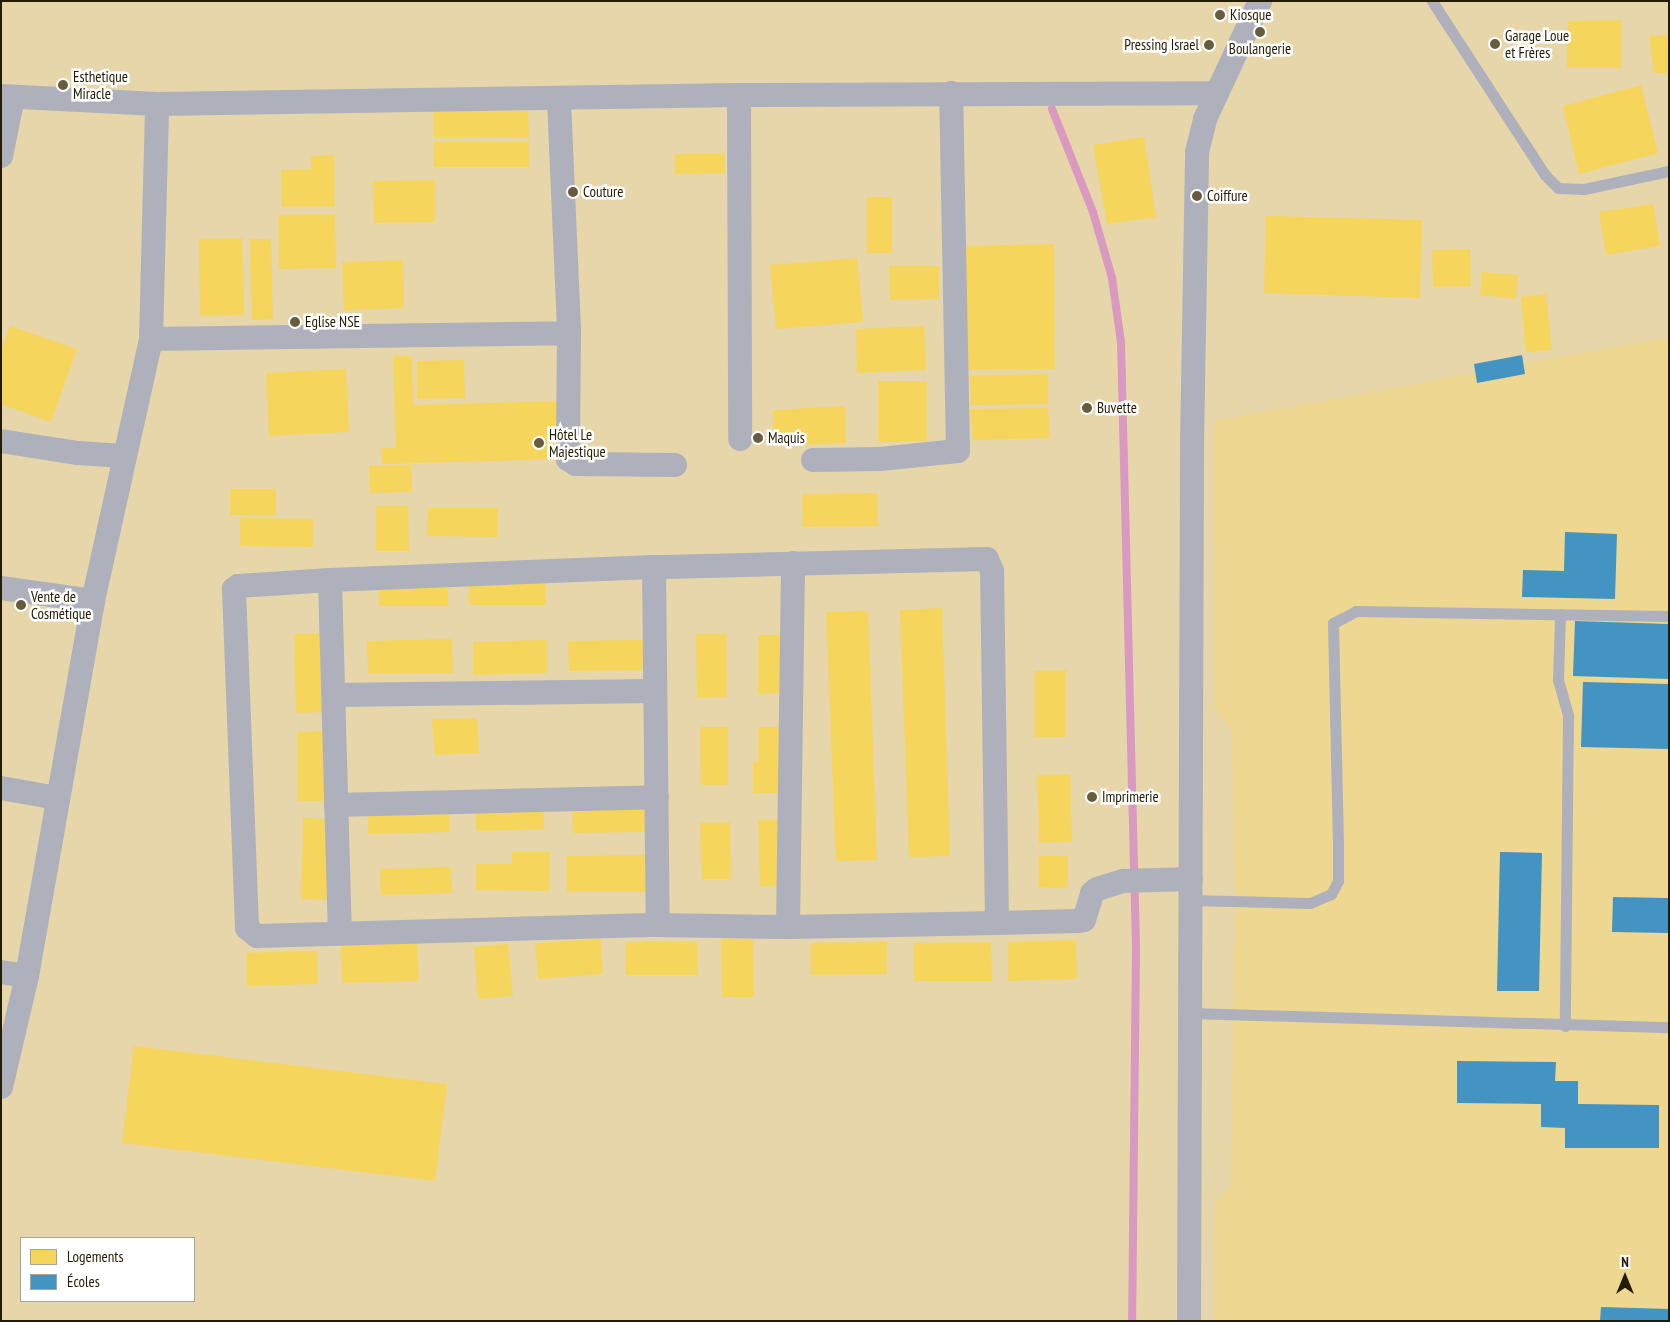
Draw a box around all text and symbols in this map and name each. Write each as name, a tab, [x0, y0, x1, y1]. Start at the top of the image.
place label: Kiosque	[1230, 6, 1271, 24]
marker: Kiosque	[1214, 9, 1226, 21]
marker: Boulangerie	[1254, 26, 1266, 38]
place label: Garage Loue et Frères	[1505, 26, 1569, 61]
place label: Pressing Israel	[1124, 36, 1199, 54]
marker: Garage Loue et Frères	[1489, 38, 1501, 50]
marker: Pressing Israel	[1203, 39, 1215, 51]
place label: Boulangerie	[1229, 40, 1291, 58]
place label: Esthetique Miracle	[73, 67, 128, 102]
marker: Esthetique Miracle	[57, 79, 69, 91]
place label: Couture	[583, 183, 623, 201]
marker: Couture	[567, 186, 579, 198]
place label: Coiffure	[1207, 187, 1248, 205]
marker: Coiffure	[1191, 190, 1203, 202]
place label: Eglise NSE	[305, 313, 360, 331]
marker: Eglise NSE	[289, 316, 301, 328]
place label: Buvette	[1097, 399, 1137, 417]
marker: Buvette	[1081, 402, 1093, 414]
place label: Hôtel Le Majestique	[549, 425, 606, 460]
place label: Maquis	[768, 429, 805, 447]
marker: Maquis	[752, 432, 764, 444]
marker: Hôtel Le Majestique	[533, 437, 545, 449]
place label: Vente de Cosmétique	[31, 587, 92, 622]
marker: Vente de Cosmétique	[15, 599, 27, 611]
place label: Imprimerie	[1102, 788, 1159, 806]
marker: Imprimerie	[1086, 791, 1098, 803]
legend	[20, 1237, 195, 1302]
text: Logements	[67, 1247, 123, 1266]
north arrow	[1600, 1252, 1650, 1302]
text: N	[1621, 1253, 1629, 1271]
text: Écoles	[67, 1272, 100, 1291]

